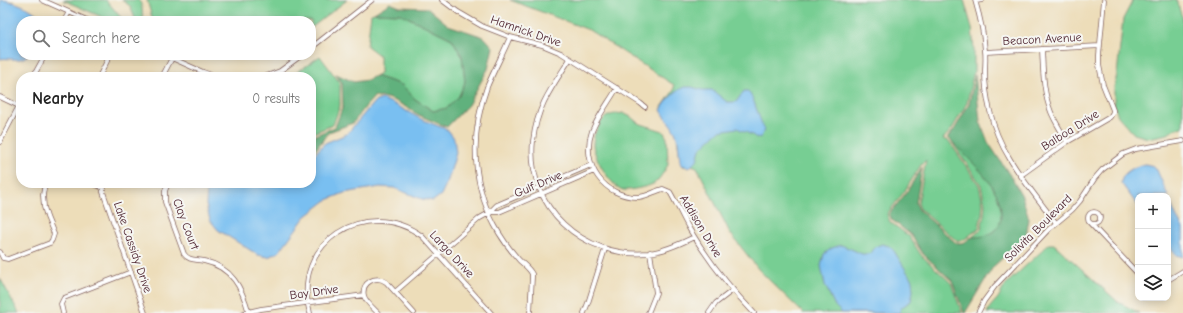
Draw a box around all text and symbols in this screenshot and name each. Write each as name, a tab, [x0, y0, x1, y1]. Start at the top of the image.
street label: Hamrick Drive	[489, 12, 563, 50]
search box	[16, 16, 316, 60]
icon: search	[30, 27, 52, 49]
text: Search here	[62, 29, 140, 47]
street label: Beacon Avenue	[1002, 30, 1082, 48]
text: Nearby	[32, 89, 83, 108]
text: 0 results	[252, 91, 300, 106]
street label: Balboa Drive	[1039, 107, 1101, 153]
street label: Gulf Drive	[512, 168, 564, 200]
street label: Solivita Boulevard	[1001, 191, 1075, 265]
street label: Addison Drive	[677, 192, 725, 260]
map controls	[1135, 193, 1171, 301]
button: +	[1135, 193, 1171, 229]
street label: Clay Court	[170, 196, 202, 252]
street label: Lake Cassidy Drive	[111, 200, 155, 294]
street label: Largo Drive	[427, 228, 477, 280]
button: −	[1135, 229, 1171, 265]
button: layers	[1135, 265, 1171, 301]
street label: Bay Drive	[289, 282, 339, 302]

